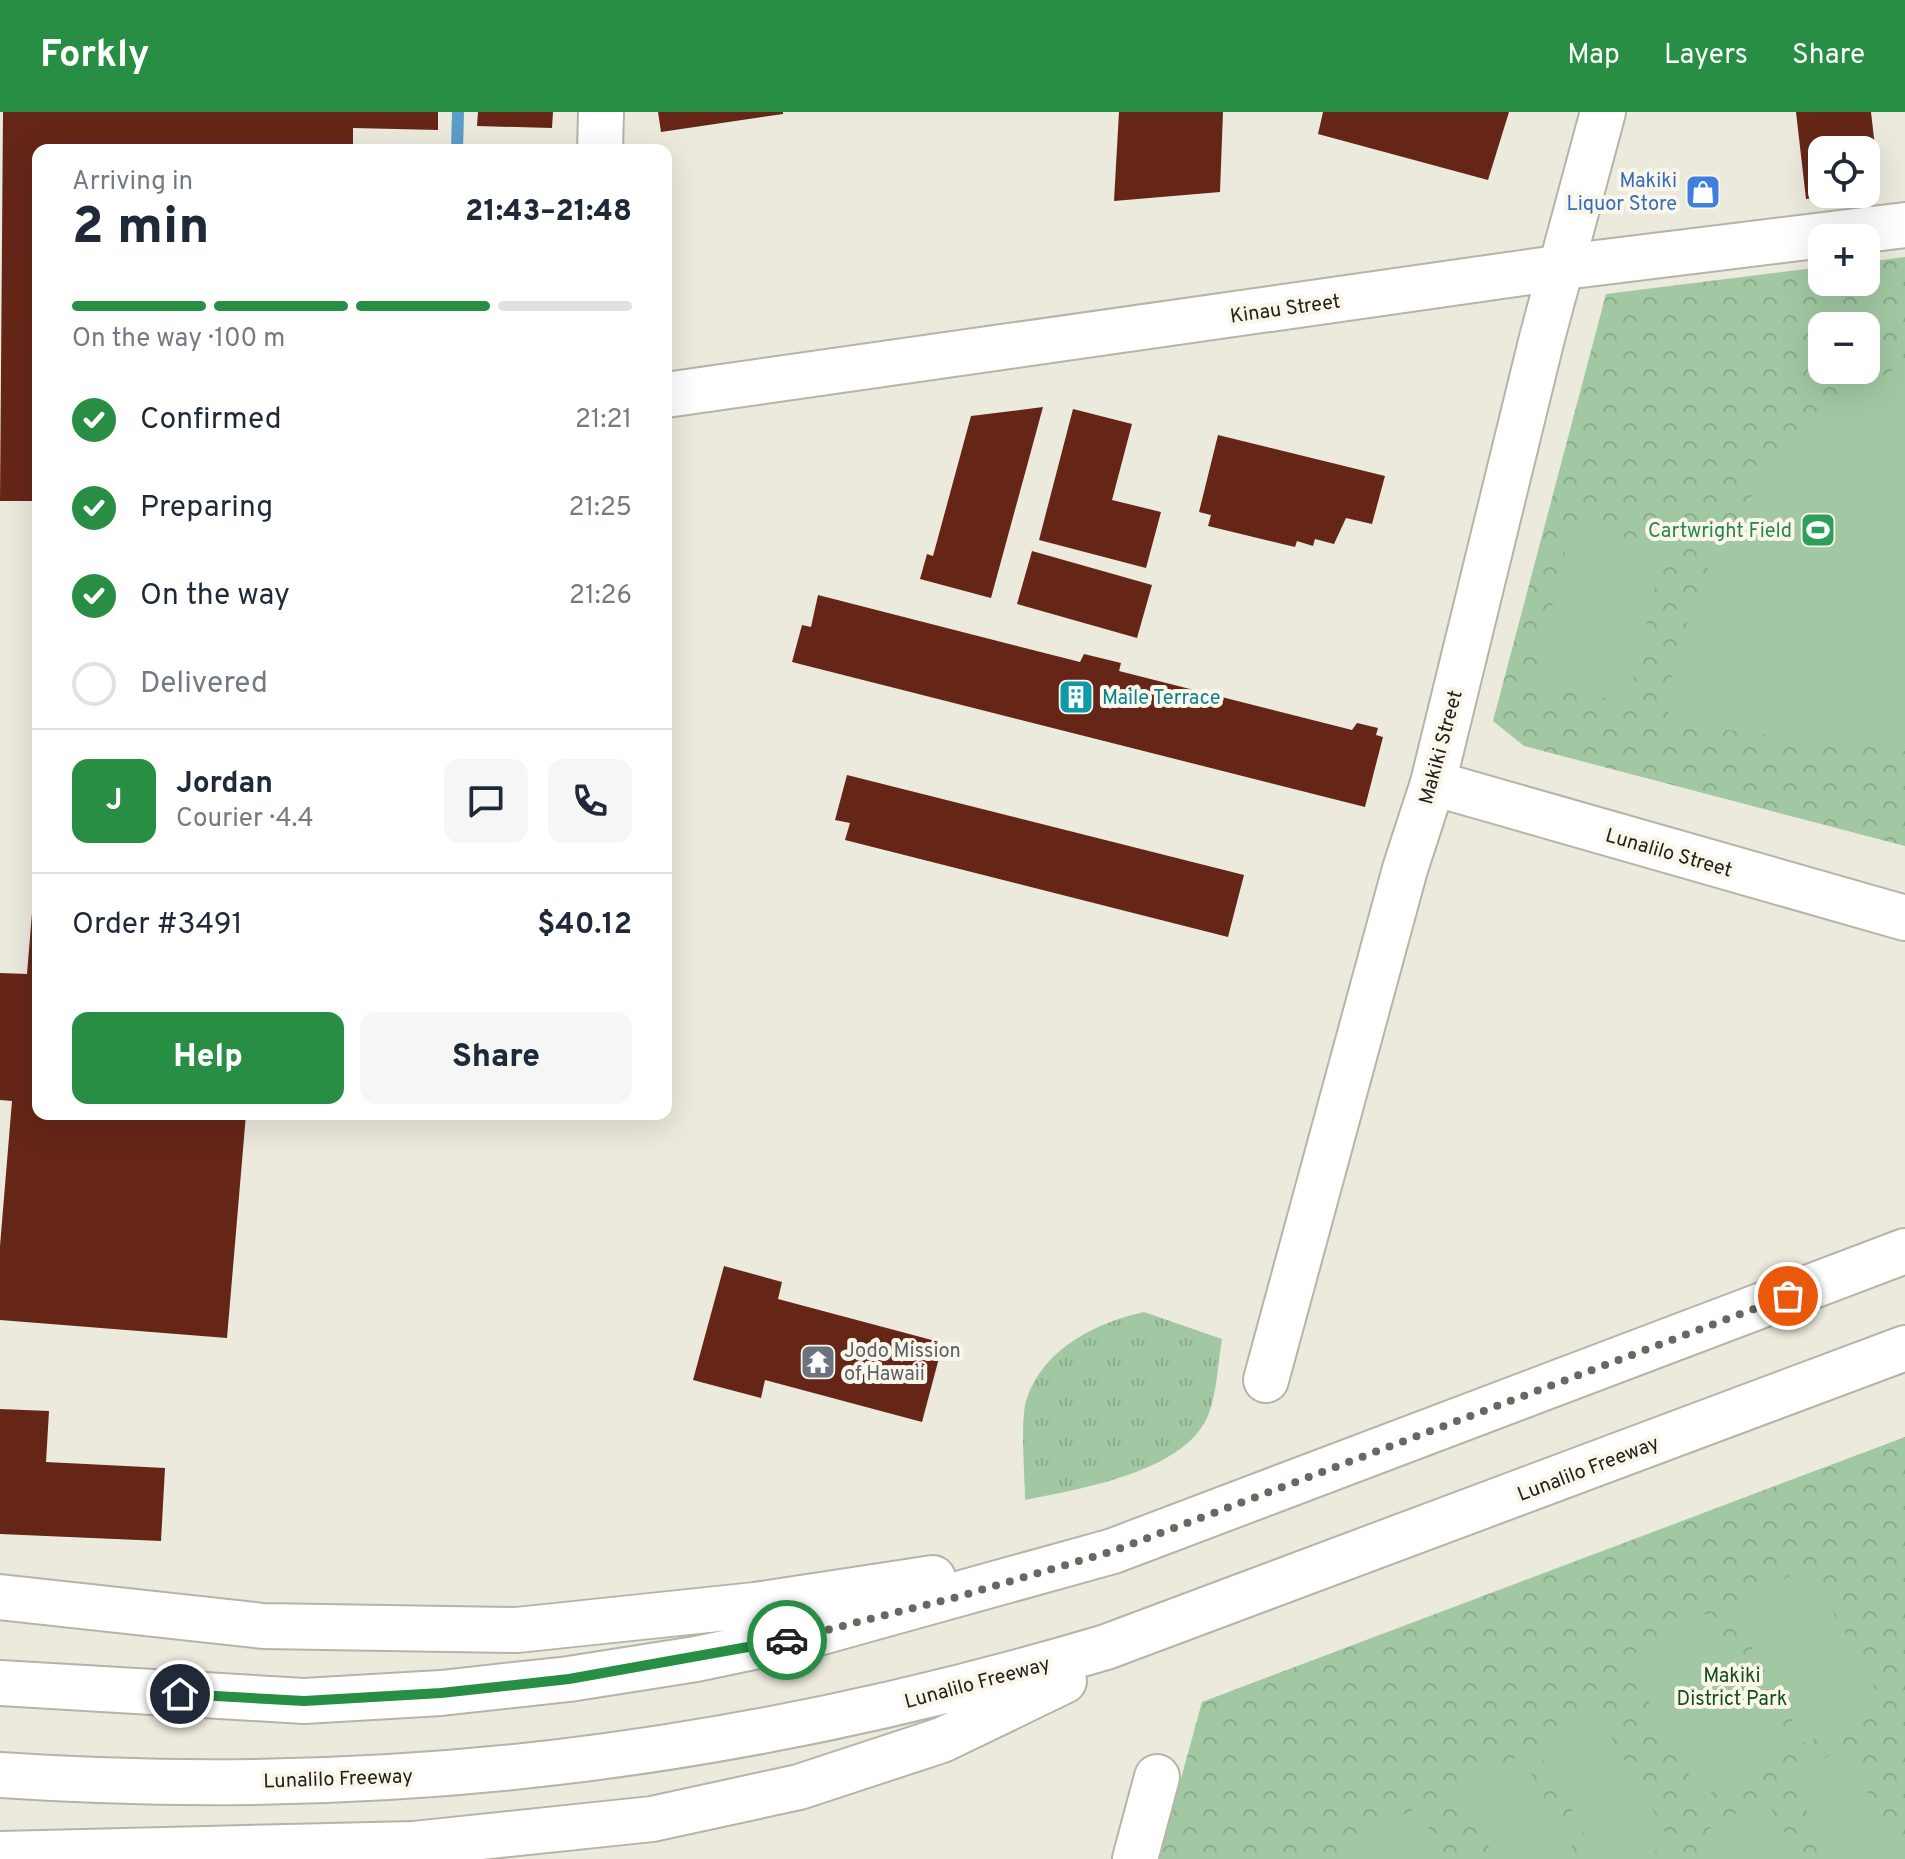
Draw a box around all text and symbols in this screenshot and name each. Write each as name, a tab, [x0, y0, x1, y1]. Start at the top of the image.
text: Forkly	[40, 32, 150, 81]
text: Map	[1567, 38, 1620, 74]
text: Layers	[1664, 38, 1748, 74]
text: Share	[1792, 38, 1865, 74]
map controls	[1808, 136, 1880, 384]
button: locate	[1808, 136, 1880, 208]
text: Arriving in	[72, 166, 193, 199]
place label: Makiki Liquor Store	[1567, 169, 1677, 218]
shop icon: Makiki Liquor Store	[1684, 173, 1722, 211]
text: 21:43–21:48	[465, 194, 632, 231]
text: 2 min	[72, 196, 210, 262]
button: +	[1808, 224, 1880, 296]
street label: Kinau Street	[1228, 289, 1342, 331]
button: −	[1808, 312, 1880, 384]
text: On the way · 100 m	[72, 323, 285, 356]
icon: check	[72, 398, 116, 442]
text: Confirmed	[140, 402, 282, 439]
text: 21:21	[575, 404, 632, 437]
icon: check	[72, 486, 116, 530]
text: Preparing	[140, 490, 273, 527]
text: 21:25	[568, 492, 632, 525]
sports icon: Cartwright Field	[1799, 511, 1837, 549]
place label: Cartwright Field	[1648, 519, 1792, 545]
icon: check	[72, 574, 116, 618]
text: On the way	[140, 578, 290, 615]
text: 21:26	[569, 580, 632, 613]
text: Delivered	[140, 666, 268, 703]
building icon: Maile Terrace	[1057, 678, 1095, 716]
place label: Maile Terrace	[1102, 686, 1221, 712]
street label: Makiki Street	[1414, 688, 1470, 807]
button: chat	[444, 759, 528, 843]
button: phone	[548, 759, 632, 843]
text: Jordan	[176, 766, 273, 803]
text: J	[106, 783, 122, 820]
text: Courier · 4.4	[176, 803, 314, 836]
street label: Lunalilo Street	[1602, 823, 1735, 884]
text: Order #3491	[72, 907, 243, 944]
text: $40.12	[537, 907, 632, 944]
button: Help	[72, 1012, 344, 1104]
button: Share	[360, 1012, 632, 1104]
pin	[1754, 1262, 1822, 1330]
icon: bag	[1766, 1274, 1810, 1318]
place label: Jodo Mission of Hawaii	[844, 1339, 961, 1388]
temple icon: Jodo Mission of Hawaii	[799, 1343, 837, 1381]
street label: Lunalilo Freeway	[1514, 1431, 1663, 1509]
courier	[747, 1600, 827, 1680]
icon: car	[765, 1618, 809, 1662]
street label: Lunalilo Freeway	[902, 1652, 1053, 1716]
pin	[146, 1660, 214, 1728]
park label: Makiki District Park	[1677, 1664, 1787, 1713]
icon: home	[158, 1672, 202, 1716]
street label: Lunalilo Freeway	[263, 1764, 413, 1796]

